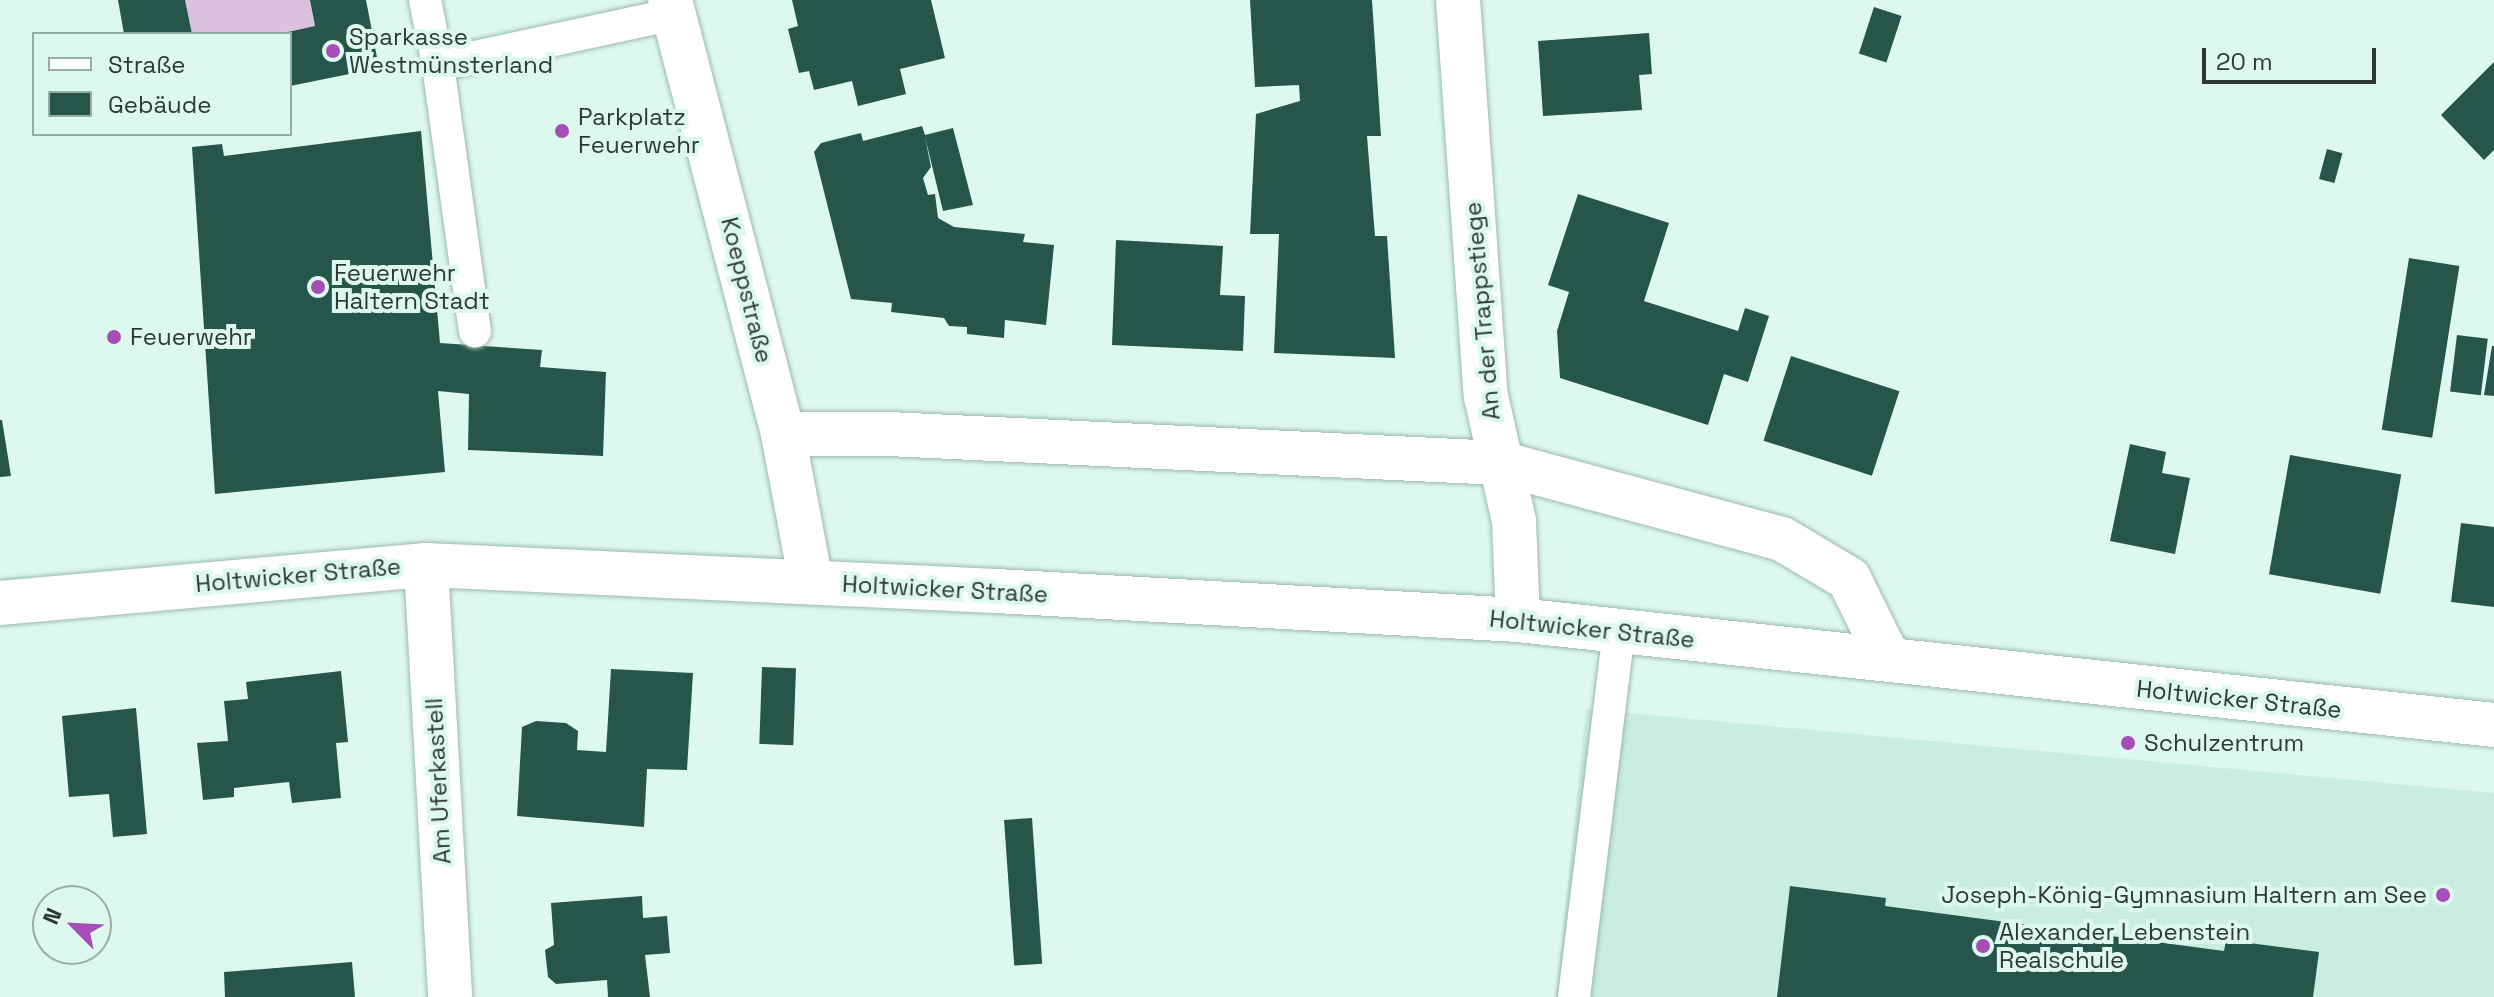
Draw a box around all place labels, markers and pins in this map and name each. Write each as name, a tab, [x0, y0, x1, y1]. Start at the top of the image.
place label: Sparkasse Westmünsterland	[349, 23, 553, 79]
marker: Sparkasse Westmünsterland	[324, 42, 342, 60]
place label: Parkplatz Feuerwehr	[578, 103, 700, 159]
marker: Parkplatz Feuerwehr	[553, 122, 571, 140]
place label: Feuerwehr Haltern Stadt	[334, 259, 490, 315]
marker: Feuerwehr Haltern Stadt	[309, 278, 327, 296]
place label: Feuerwehr	[130, 323, 252, 351]
marker: Feuerwehr	[105, 328, 123, 346]
place label: Schulzentrum	[2144, 729, 2304, 757]
marker: Schulzentrum	[2119, 734, 2137, 752]
place label: Joseph-König-Gymnasium Haltern am See	[1941, 881, 2427, 909]
marker: Joseph-König-Gymnasium Haltern am See	[2434, 886, 2452, 904]
place label: Alexander Lebenstein Realschule	[1999, 918, 2250, 974]
marker: Alexander Lebenstein Realschule	[1974, 937, 1992, 955]

